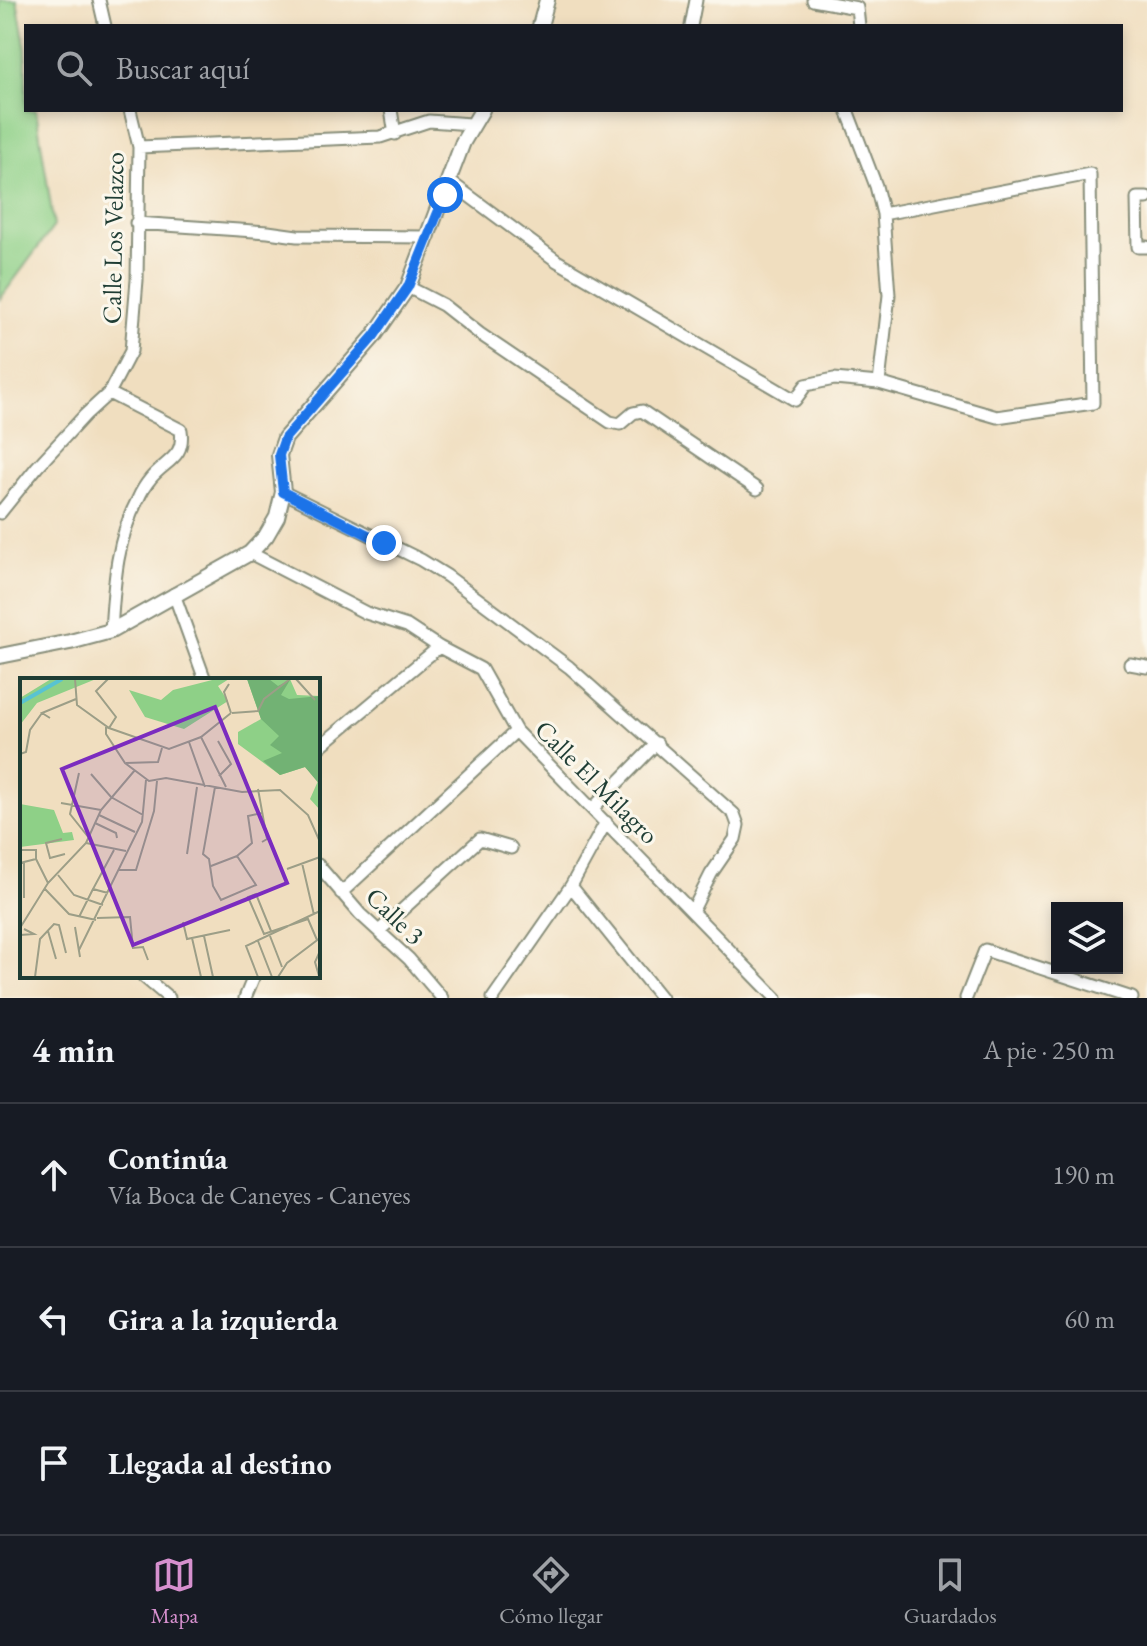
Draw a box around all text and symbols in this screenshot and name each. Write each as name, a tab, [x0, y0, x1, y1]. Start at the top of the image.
search box	[24, 24, 1123, 112]
icon: search	[52, 46, 96, 90]
text: Buscar aquí	[116, 49, 250, 88]
street label: Calle Los Velazco	[95, 152, 131, 324]
route start	[427, 177, 463, 213]
route end	[366, 525, 402, 561]
inset map	[20, 678, 320, 978]
street label: Calle El Milagro	[528, 713, 666, 851]
street label: Calle 3	[358, 880, 432, 952]
map controls	[1051, 902, 1123, 974]
button: layers	[1051, 902, 1123, 974]
text: 4 min	[32, 1028, 115, 1072]
text: A pie · 250 m	[983, 1033, 1115, 1067]
text: Continúa	[108, 1139, 228, 1178]
icon: ahead	[32, 1153, 76, 1197]
text: 190 m	[1052, 1158, 1115, 1192]
text: Vía Boca de Caneyes - Caneyes	[108, 1178, 411, 1212]
icon: left	[32, 1297, 76, 1341]
text: Gira a la izquierda	[108, 1300, 338, 1339]
text: 60 m	[1065, 1302, 1115, 1336]
icon: arrive	[32, 1441, 76, 1485]
text: Llegada al destino	[108, 1444, 332, 1483]
tab: Mapa	[150, 1553, 198, 1630]
tab: Cómo llegar	[499, 1553, 603, 1630]
tab: Guardados	[904, 1553, 997, 1630]

